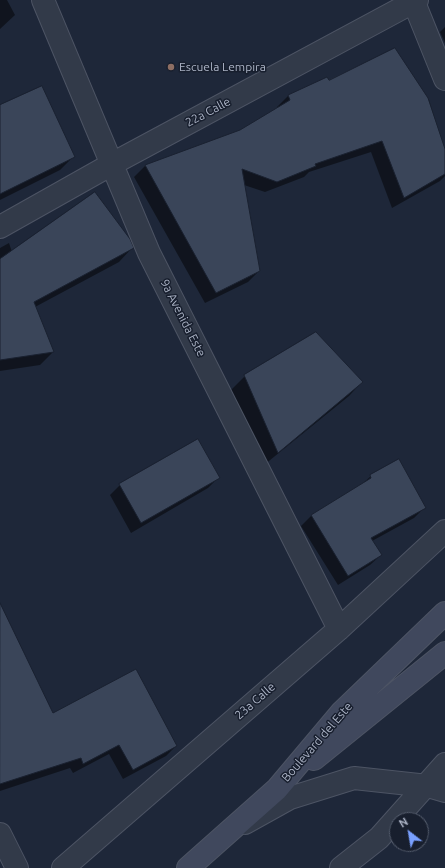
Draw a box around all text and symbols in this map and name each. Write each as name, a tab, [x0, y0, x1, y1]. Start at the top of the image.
place label: Escuela Lempira	[179, 60, 266, 74]
marker: Escuela Lempira	[166, 62, 176, 72]
street label: 22a Calle	[183, 94, 233, 130]
street label: 9a Avenida Este	[157, 277, 209, 359]
street label: 23a Calle	[232, 680, 278, 722]
street label: Boulevard del Este	[279, 699, 355, 785]
north arrow	[389, 812, 429, 852]
text: N	[397, 815, 410, 830]

